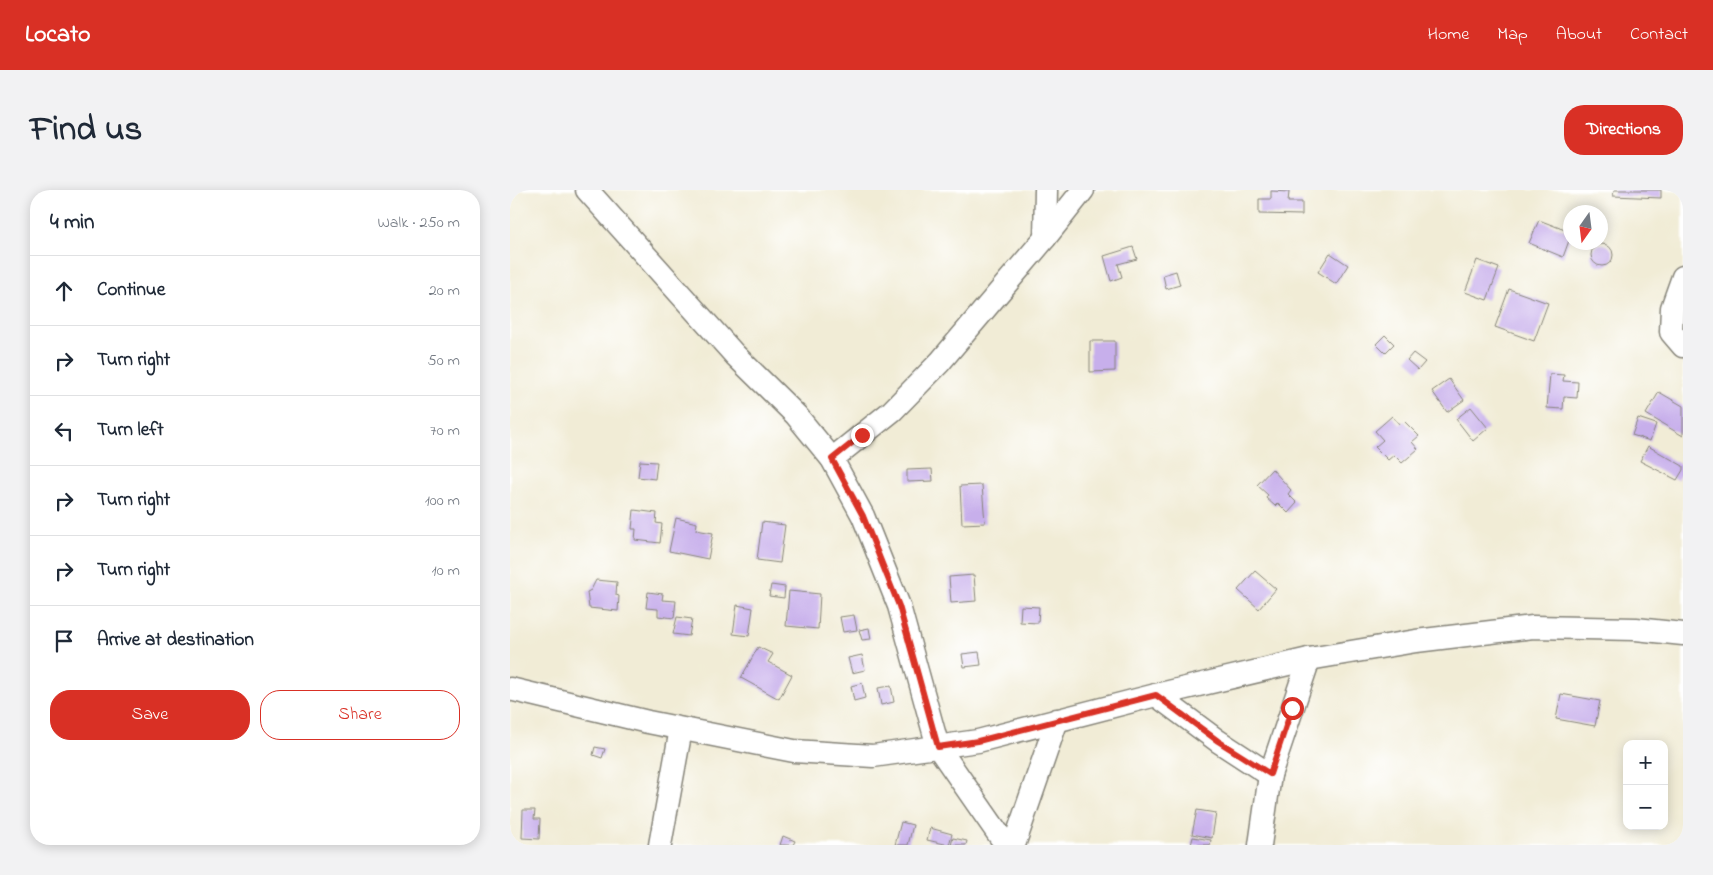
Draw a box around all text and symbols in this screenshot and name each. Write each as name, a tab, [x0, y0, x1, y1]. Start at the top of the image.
text: Locato	[25, 18, 91, 53]
text: Home	[1428, 22, 1469, 48]
text: Map	[1497, 22, 1528, 48]
text: About	[1556, 22, 1602, 48]
text: Contact	[1630, 22, 1688, 48]
text: Find us	[30, 105, 142, 156]
button: Directions	[1564, 105, 1683, 155]
north arrow	[1563, 205, 1608, 250]
text: 4 min	[50, 208, 94, 238]
text: Walk · 250 m	[377, 211, 460, 235]
icon: ahead	[50, 277, 78, 305]
text: Continue	[97, 277, 165, 304]
text: 20 m	[429, 279, 460, 303]
icon: right	[50, 347, 78, 375]
text: Turn right	[97, 347, 170, 374]
text: 50 m	[428, 349, 460, 373]
icon: left	[50, 417, 78, 445]
text: Turn left	[97, 417, 164, 444]
text: 70 m	[430, 419, 460, 443]
route end	[851, 424, 874, 447]
icon: right	[50, 487, 78, 515]
text: Turn right	[97, 487, 170, 514]
text: 100 m	[425, 489, 460, 513]
icon: right	[50, 557, 78, 585]
text: Turn right	[97, 557, 170, 584]
text: 10 m	[432, 559, 460, 583]
icon: arrive	[50, 627, 78, 655]
text: Arrive at destination	[97, 627, 254, 654]
button: Save	[50, 690, 250, 740]
button: Share	[260, 690, 460, 740]
route start	[1281, 697, 1304, 720]
map controls	[1623, 740, 1668, 830]
button: +	[1623, 740, 1668, 785]
button: −	[1623, 785, 1668, 830]

